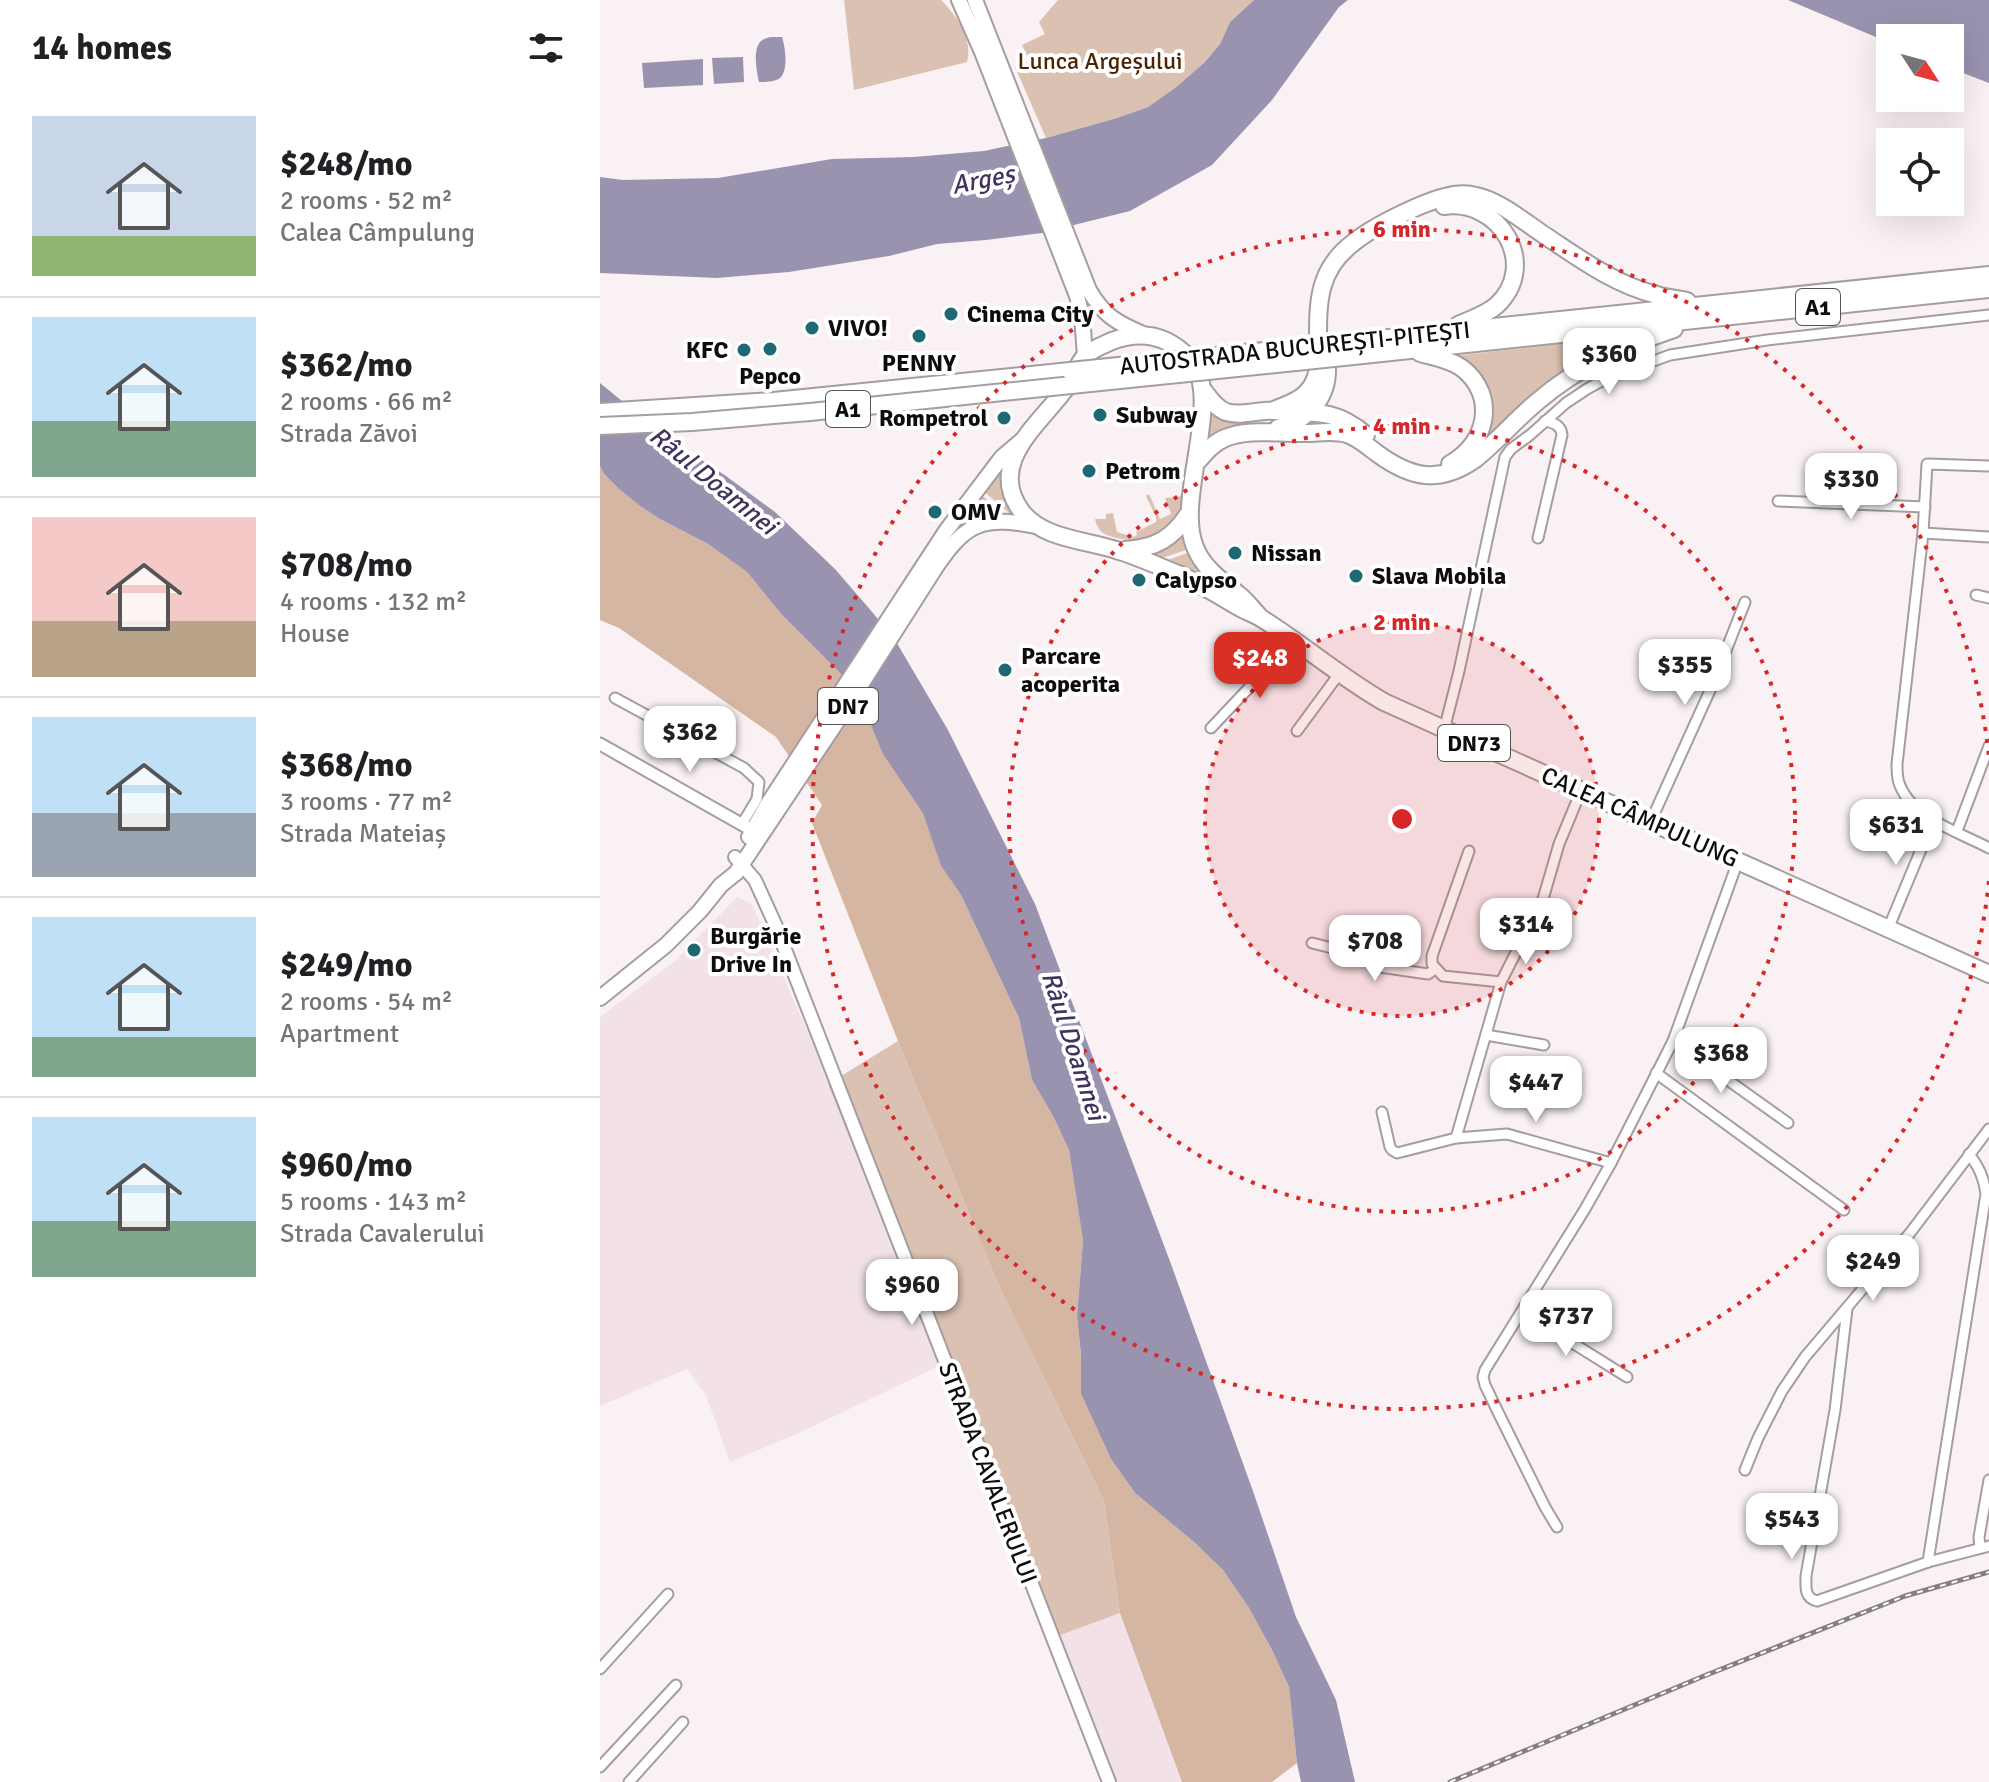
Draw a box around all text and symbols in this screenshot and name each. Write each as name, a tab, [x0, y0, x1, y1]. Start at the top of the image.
north arrow	[1876, 24, 1964, 112]
map controls	[1876, 24, 1964, 216]
icon: filters	[524, 26, 568, 70]
text: 14 homes	[32, 27, 172, 69]
park label: Lunca Argeșului	[1018, 46, 1182, 76]
button: locate	[1876, 128, 1964, 216]
text: $248/mo	[280, 143, 413, 185]
icon: home	[96, 148, 192, 244]
water label: Argeș	[949, 158, 1020, 202]
text: 2 rooms · 52 m²	[280, 185, 453, 217]
text: 6 min	[1373, 214, 1431, 244]
text: Calea Câmpulung	[280, 217, 475, 249]
road number: A1	[1796, 289, 1840, 325]
place label: Cinema City	[967, 299, 1094, 329]
marker: Cinema City	[942, 305, 960, 323]
place label: VIVO!	[828, 313, 888, 343]
street label: AUTOSTRADA BUCUREȘTI-PITEȘTI	[1118, 315, 1472, 381]
marker: VIVO!	[803, 319, 821, 337]
marker: PENNY	[910, 327, 928, 345]
pin: $360	[1562, 328, 1656, 396]
place label: KFC	[686, 335, 728, 365]
text: $360	[1581, 338, 1637, 370]
marker: Pepco	[761, 340, 779, 358]
marker: KFC	[735, 341, 753, 359]
text: $362/mo	[280, 344, 413, 386]
place label: PENNY	[882, 348, 957, 378]
icon: home	[96, 349, 192, 445]
place label: Pepco	[739, 361, 801, 391]
text: 2 rooms · 66 m²	[280, 386, 453, 418]
road number: A1	[826, 391, 870, 427]
place label: Subway	[1116, 400, 1197, 430]
place label: Rompetrol	[879, 403, 988, 433]
marker: Subway	[1091, 406, 1109, 424]
marker: Rompetrol	[995, 409, 1013, 427]
text: 4 min	[1373, 411, 1431, 441]
text: Strada Zăvoi	[280, 418, 418, 450]
water label: Râul Doamnei	[643, 420, 785, 544]
pin: $330	[1804, 453, 1898, 521]
place label: Petrom	[1105, 456, 1181, 486]
marker: Petrom	[1080, 462, 1098, 480]
text: $330	[1823, 463, 1879, 495]
place label: OMV	[951, 497, 1002, 527]
marker: OMV	[926, 503, 944, 521]
place label: Nissan	[1251, 538, 1322, 568]
text: $708/mo	[280, 544, 413, 586]
marker: Nissan	[1226, 544, 1244, 562]
icon: home	[96, 549, 192, 645]
place label: Slava Mobila	[1372, 561, 1506, 591]
place label: Calypso	[1155, 565, 1237, 595]
marker: Slava Mobila	[1347, 567, 1365, 585]
marker: Calypso	[1130, 571, 1148, 589]
text: 4 rooms · 132 m²	[280, 586, 467, 618]
text: 2 min	[1373, 607, 1431, 637]
text: House	[280, 618, 350, 650]
pin: $248	[1213, 632, 1307, 700]
pin: $355	[1638, 639, 1732, 707]
place label: Parcare acoperita	[1021, 641, 1120, 699]
text: $248	[1232, 642, 1288, 674]
text: $355	[1657, 649, 1713, 681]
marker: Parcare acoperita	[996, 661, 1014, 679]
road number: DN7	[818, 688, 878, 724]
pin: $362	[643, 706, 737, 774]
text: $362	[662, 716, 718, 748]
road number: DN73	[1438, 725, 1510, 761]
text: $368/mo	[280, 744, 413, 786]
icon: home	[96, 749, 192, 845]
street label: CALEA CÂMPULUNG	[1537, 760, 1743, 874]
text: 3 rooms · 77 m²	[280, 786, 453, 818]
pin: $631	[1849, 799, 1943, 867]
centre of rings	[1388, 805, 1416, 833]
text: $631	[1868, 809, 1924, 841]
text: Strada Mateiaș	[280, 818, 446, 850]
pin: $314	[1479, 898, 1573, 966]
text: $314	[1498, 908, 1554, 940]
pin: $708	[1328, 915, 1422, 983]
place label: Burgărie Drive In	[710, 921, 802, 979]
text: $708	[1347, 925, 1403, 957]
marker: Burgărie Drive In	[685, 941, 703, 959]
text: $249/mo	[280, 944, 413, 986]
icon: home	[96, 949, 192, 1045]
water label: Râul Doamnei	[1034, 967, 1113, 1127]
text: 2 rooms · 54 m²	[280, 986, 453, 1018]
text: Apartment	[280, 1018, 399, 1050]
pin: $368	[1674, 1027, 1768, 1095]
text: $368	[1693, 1037, 1749, 1069]
pin: $447	[1489, 1056, 1583, 1124]
text: $447	[1508, 1066, 1564, 1098]
text: $960/mo	[280, 1144, 413, 1186]
icon: home	[96, 1149, 192, 1245]
text: 5 rooms · 143 m²	[280, 1186, 467, 1218]
text: Strada Cavalerului	[280, 1218, 485, 1250]
pin: $249	[1826, 1235, 1920, 1303]
text: $249	[1845, 1245, 1901, 1277]
pin: $960	[865, 1259, 959, 1327]
text: $960	[884, 1269, 940, 1301]
pin: $737	[1519, 1290, 1613, 1358]
text: $737	[1538, 1300, 1594, 1332]
street label: STRADA CAVALERULUI	[932, 1358, 1044, 1588]
pin: $543	[1745, 1493, 1839, 1561]
text: $543	[1764, 1503, 1820, 1535]

